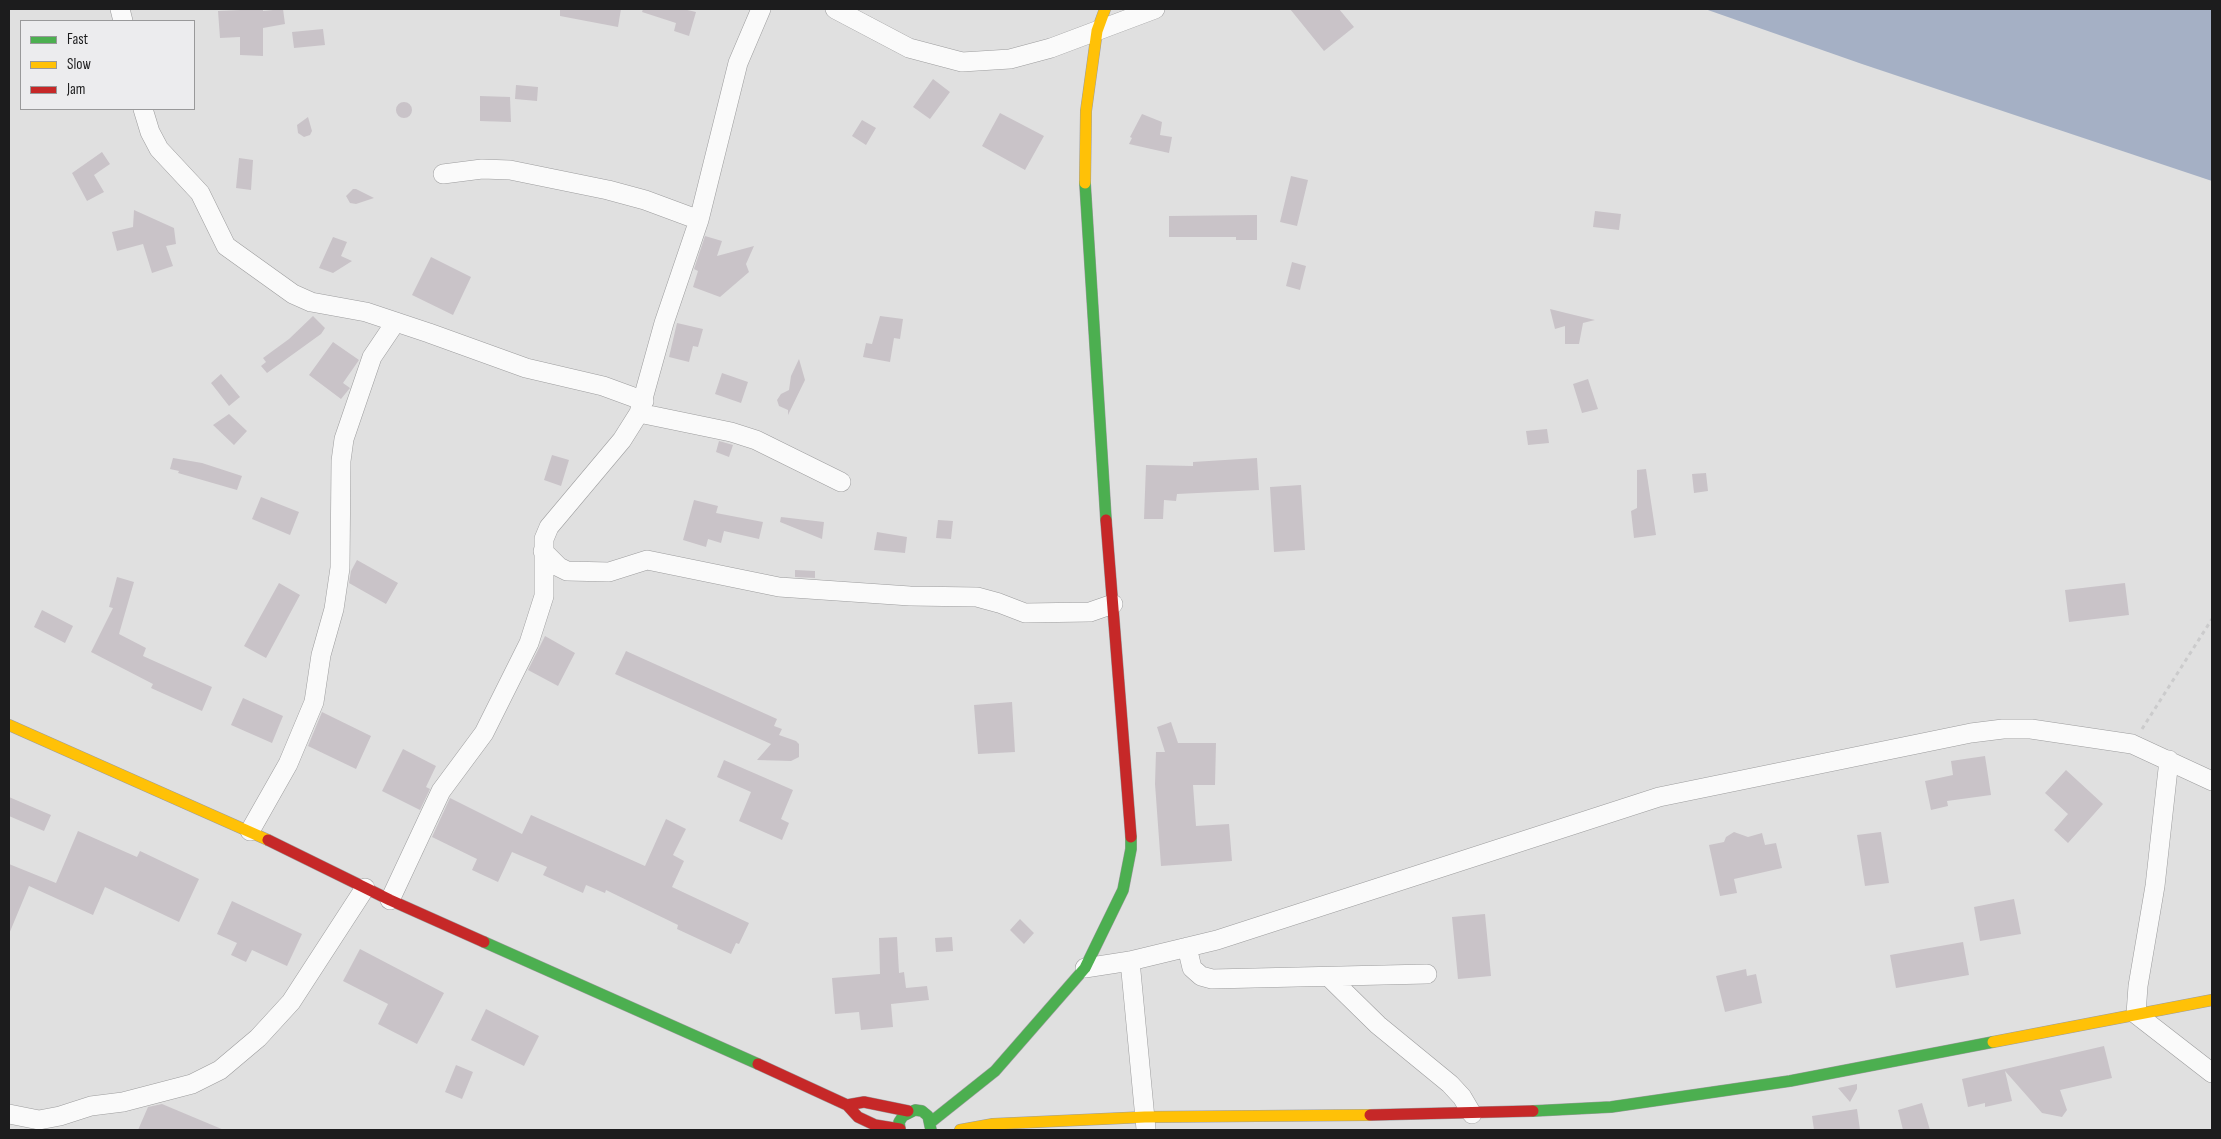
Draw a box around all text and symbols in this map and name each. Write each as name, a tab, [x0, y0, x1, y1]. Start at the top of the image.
legend	[20, 20, 195, 110]
text: Fast	[67, 30, 88, 49]
text: Slow	[67, 55, 91, 74]
text: Jam	[67, 80, 85, 99]

